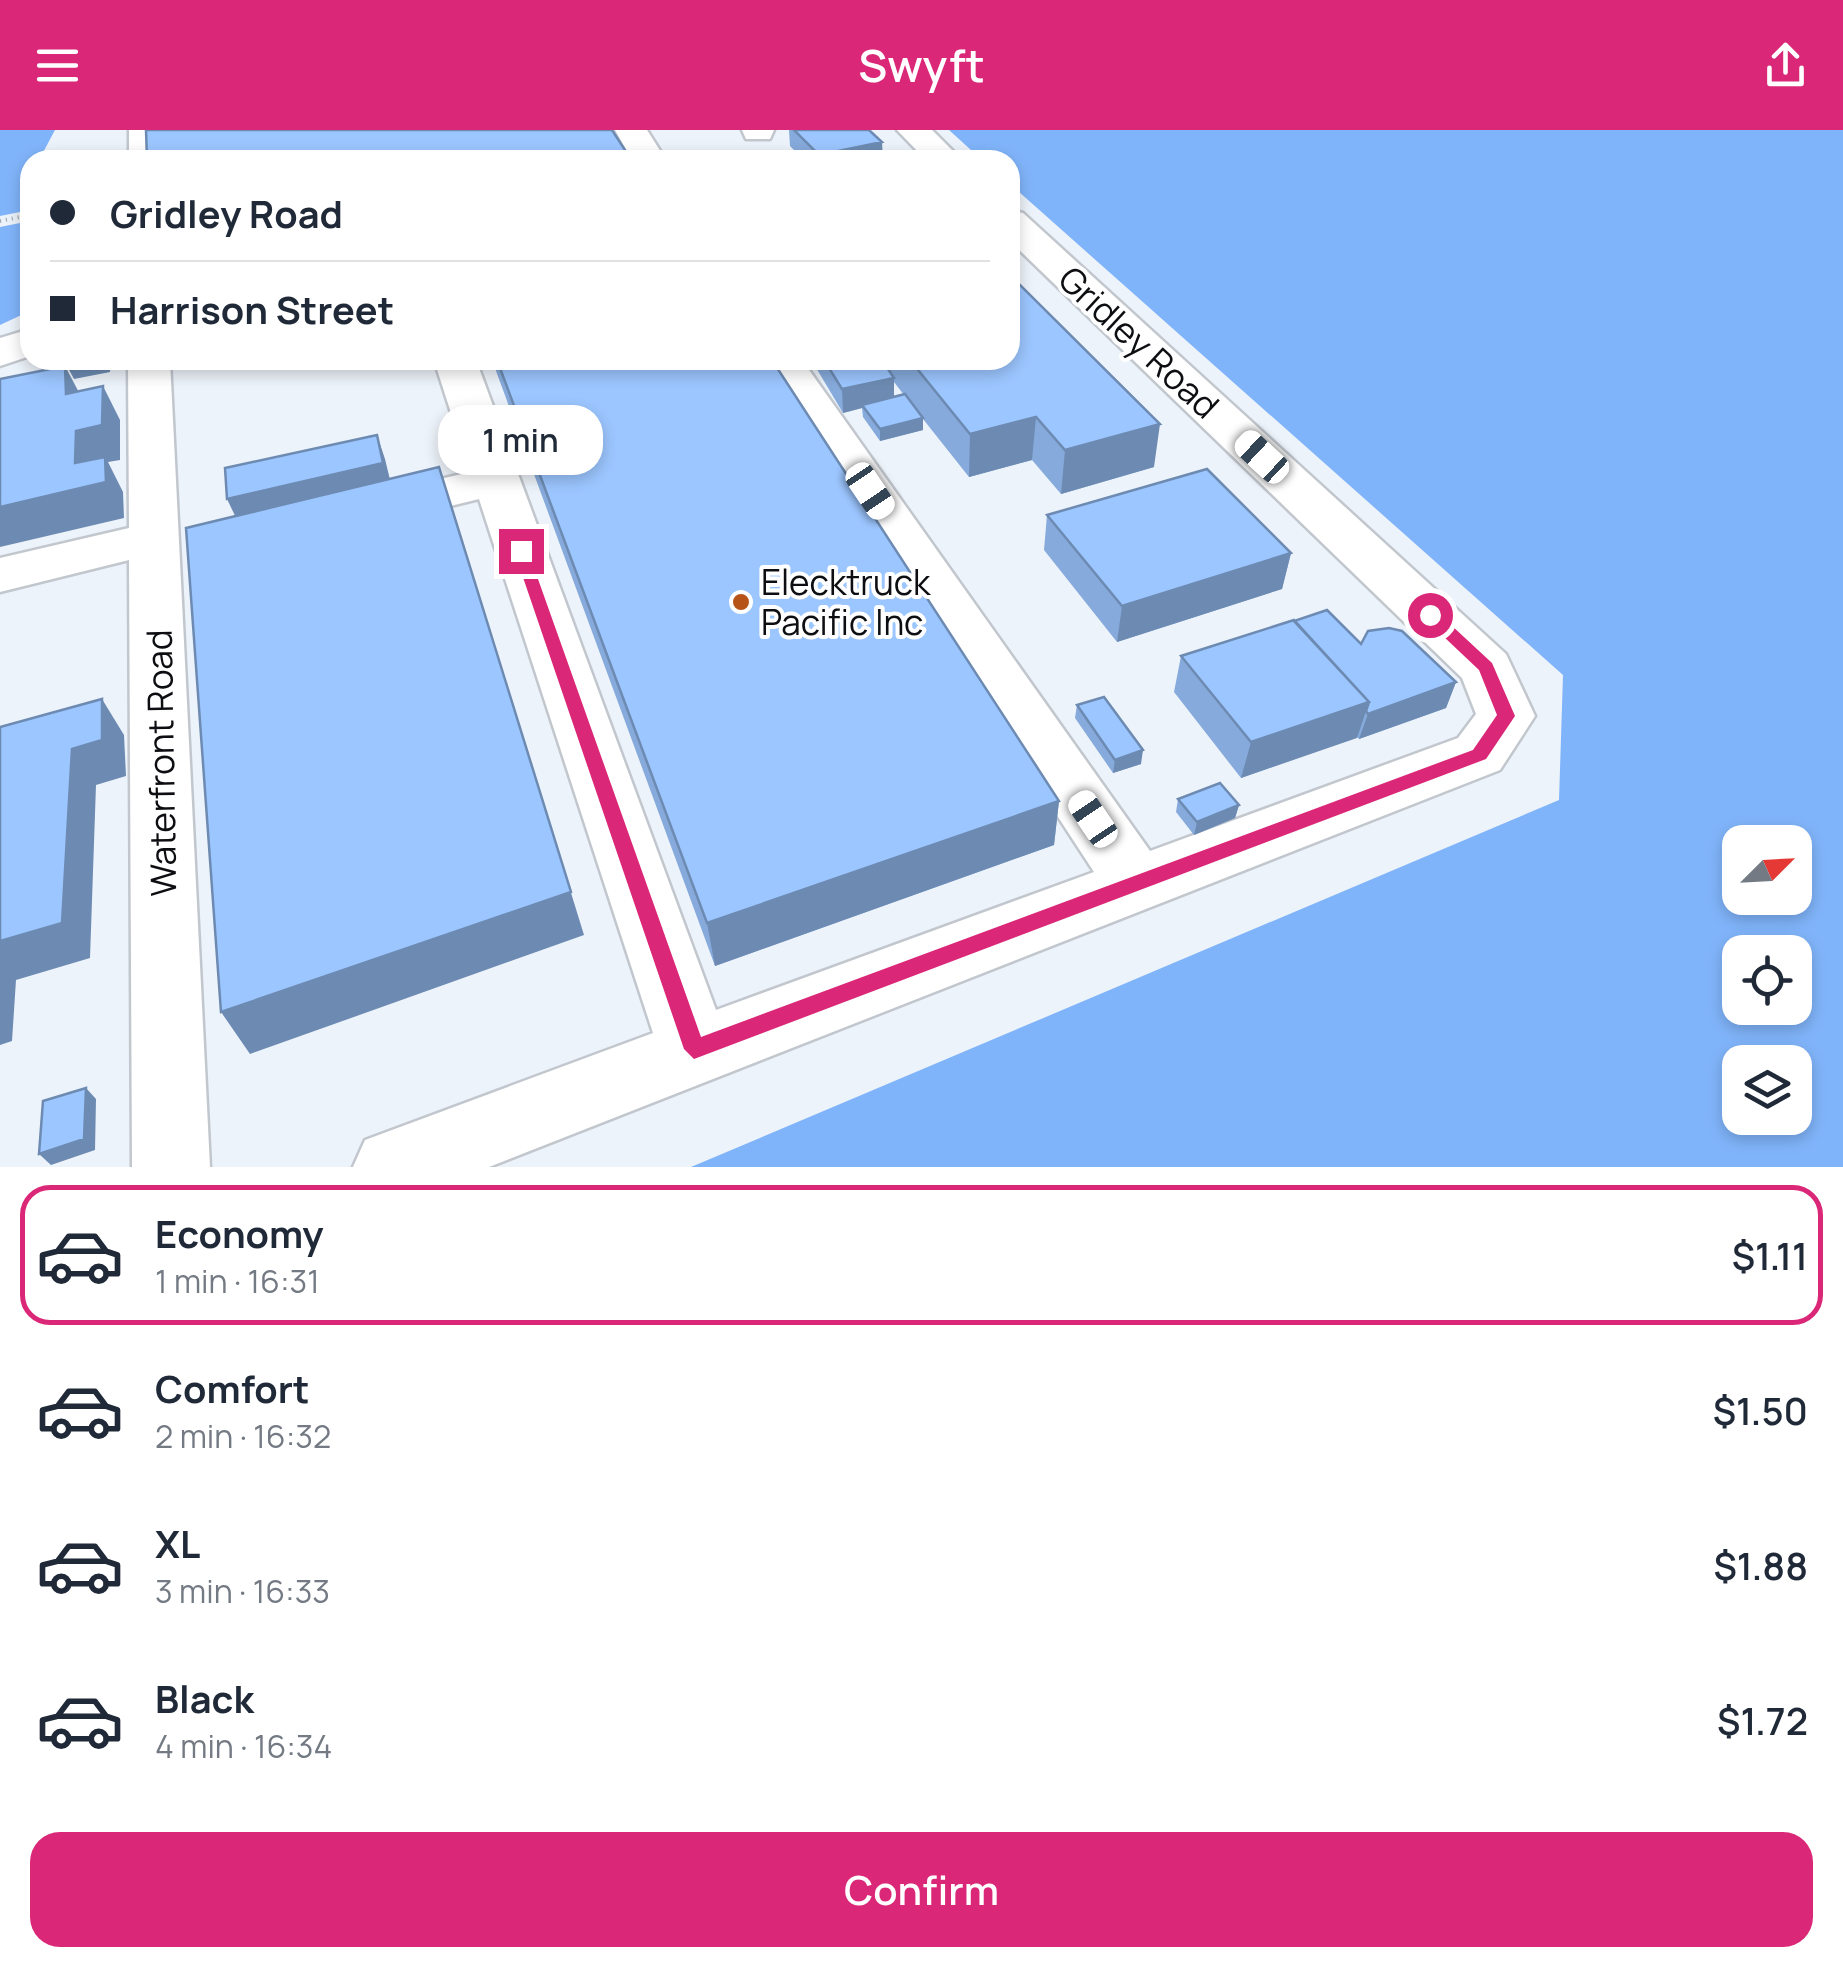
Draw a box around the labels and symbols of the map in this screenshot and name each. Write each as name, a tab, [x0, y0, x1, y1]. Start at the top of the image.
street label: Gridley Road	[1048, 255, 1230, 429]
callout: 1 min	[438, 406, 604, 476]
car	[1230, 426, 1294, 488]
car	[841, 458, 899, 524]
route end	[499, 529, 544, 574]
place label: Elecktruck Pacific Inc	[761, 558, 932, 646]
marker: Elecktruck Pacific Inc	[730, 591, 752, 613]
route start	[1408, 593, 1453, 638]
street label: Waterfront Road	[135, 629, 187, 897]
car	[1064, 786, 1122, 852]
north arrow	[1722, 825, 1812, 915]

